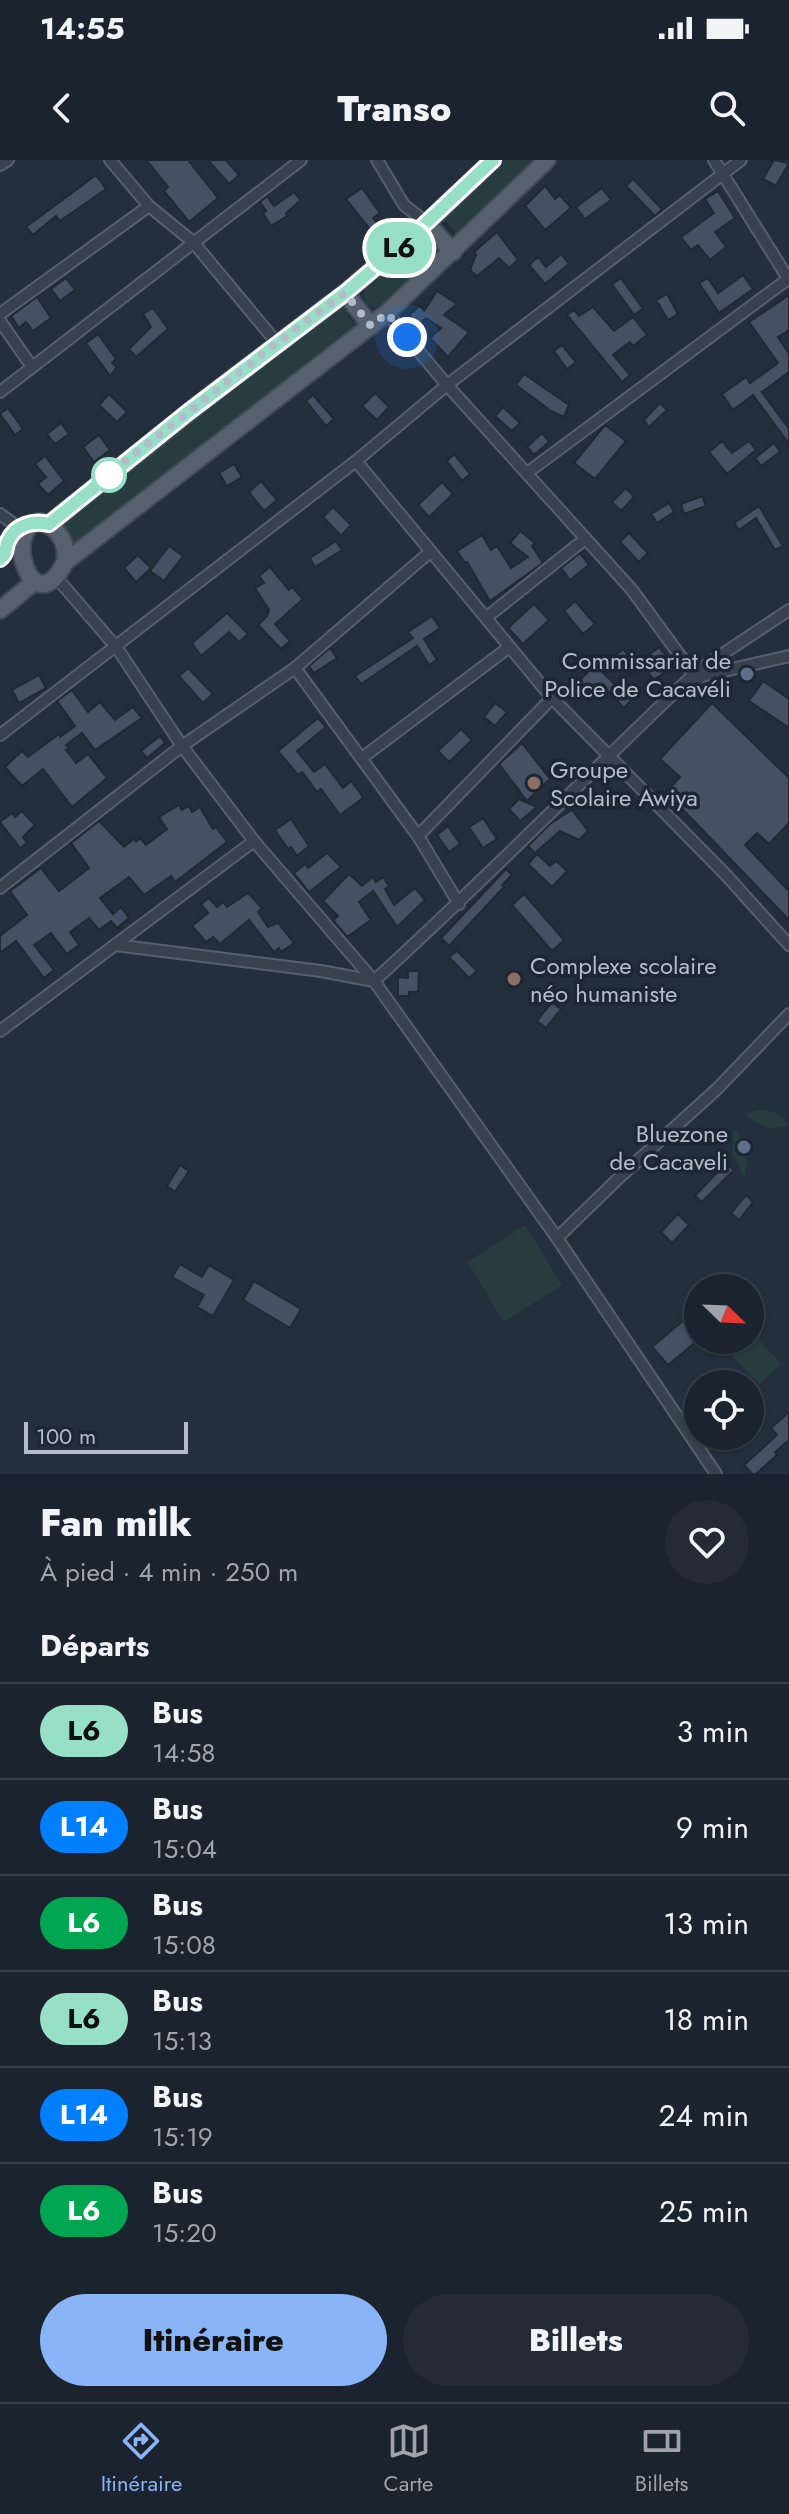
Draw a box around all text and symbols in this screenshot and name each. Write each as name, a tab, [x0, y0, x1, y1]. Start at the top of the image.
text: 14:55	[40, 7, 125, 50]
text: Transo	[338, 82, 451, 134]
icon: back	[40, 86, 84, 130]
icon: search	[705, 86, 749, 130]
line badge: L6	[363, 222, 435, 274]
text: L6	[382, 227, 416, 268]
your location	[387, 317, 427, 357]
unlabelled marker	[92, 458, 126, 492]
place label: Commissariat de Police de Cacavéli	[544, 643, 731, 706]
marker: Commissariat de Police de Cacavéli	[738, 665, 756, 683]
place label: Groupe Scolaire Awiya	[550, 752, 698, 815]
marker: Groupe Scolaire Awiya	[525, 774, 543, 792]
place label: Complexe scolaire néo humaniste	[530, 948, 717, 1011]
marker: Complexe scolaire néo humaniste	[505, 970, 523, 988]
place label: Bluezone de Cacaveli	[610, 1116, 728, 1179]
marker: Bluezone de Cacaveli	[735, 1138, 753, 1156]
north arrow	[684, 1274, 764, 1354]
map controls	[684, 1274, 764, 1450]
button: locate	[684, 1370, 764, 1450]
scale bar	[24, 1418, 188, 1454]
text: 100 m	[36, 1420, 96, 1452]
text: Fan milk	[40, 1495, 192, 1550]
button: heart	[665, 1500, 749, 1584]
text: À pied · 4 min · 250 m	[40, 1553, 298, 1591]
text: Départs	[40, 1624, 149, 1667]
text: Bus	[152, 1691, 203, 1734]
text: L6	[67, 1710, 101, 1751]
text: 3 min	[677, 1710, 749, 1753]
text: 14:58	[152, 1734, 216, 1772]
text: Bus	[152, 1787, 203, 1830]
text: L14	[60, 1806, 108, 1847]
text: 9 min	[676, 1806, 749, 1849]
text: 15:04	[152, 1830, 217, 1868]
text: Bus	[152, 1883, 203, 1926]
text: L6	[67, 1902, 101, 1943]
text: 13 min	[663, 1902, 749, 1945]
text: 15:08	[152, 1926, 216, 1964]
text: Bus	[152, 1979, 203, 2022]
text: L6	[67, 1998, 101, 2039]
text: 18 min	[663, 1998, 749, 2041]
text: 15:13	[152, 2022, 212, 2060]
text: Bus	[152, 2075, 203, 2118]
text: L14	[60, 2094, 108, 2135]
text: 24 min	[658, 2094, 749, 2137]
text: 15:19	[152, 2118, 213, 2156]
text: Bus	[152, 2171, 203, 2214]
text: L6	[67, 2190, 101, 2231]
text: 25 min	[659, 2190, 749, 2233]
text: 15:20	[152, 2214, 217, 2252]
button: Itinéraire	[40, 2294, 387, 2386]
button: Billets	[403, 2294, 749, 2386]
tab: Itinéraire	[101, 2419, 182, 2499]
tab: Carte	[384, 2419, 433, 2499]
tab: Billets	[635, 2419, 688, 2499]

